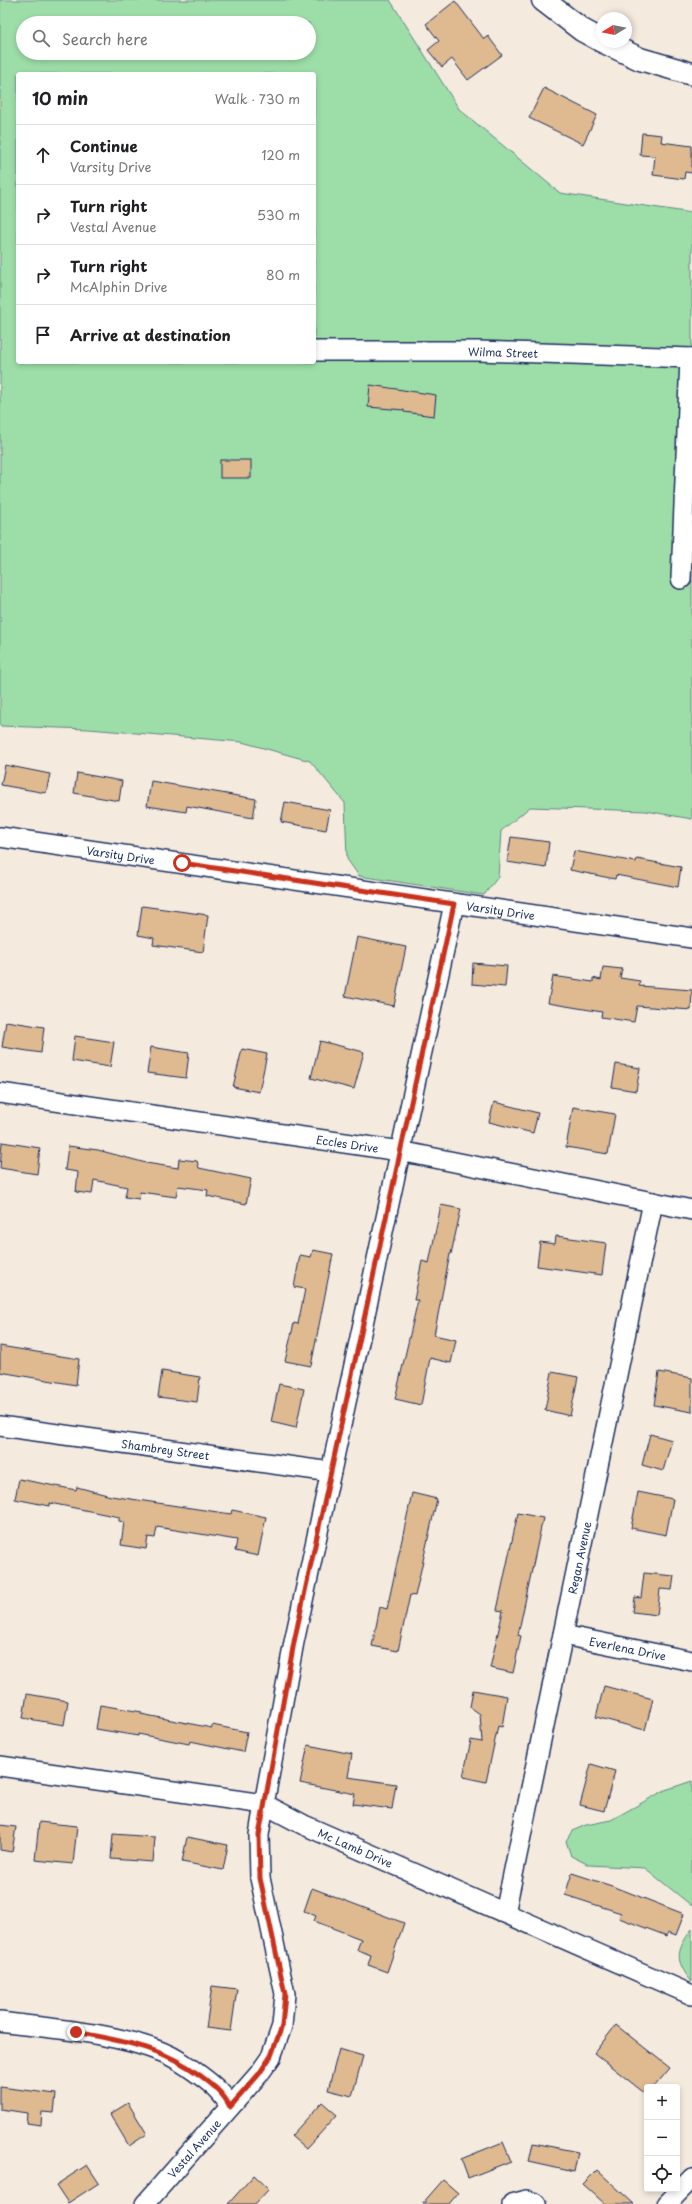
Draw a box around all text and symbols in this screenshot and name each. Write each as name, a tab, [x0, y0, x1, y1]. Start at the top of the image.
north arrow	[596, 12, 632, 48]
search box	[16, 16, 316, 60]
icon: search	[30, 27, 52, 49]
text: Search here	[62, 27, 148, 50]
text: 10 min	[32, 85, 88, 111]
text: Walk · 730 m	[215, 89, 300, 108]
text: Continue	[70, 134, 138, 157]
icon: ahead	[32, 144, 54, 166]
text: 120 m	[261, 145, 300, 164]
text: Varsity Drive	[70, 157, 151, 176]
text: Turn right	[70, 194, 147, 217]
icon: right	[32, 204, 54, 226]
text: 530 m	[257, 205, 300, 224]
text: Vestal Avenue	[70, 217, 157, 236]
text: Turn right	[70, 254, 147, 277]
icon: right	[32, 264, 54, 286]
text: 80 m	[266, 265, 300, 284]
text: McAlphin Drive	[70, 277, 167, 296]
text: Arrive at destination	[70, 323, 231, 346]
icon: arrive	[32, 324, 54, 346]
street label: Wilma Street	[468, 343, 539, 361]
street label: Varsity Drive	[85, 841, 156, 868]
route start	[173, 854, 191, 872]
street label: Varsity Drive	[465, 897, 536, 923]
street label: Eccles Drive	[315, 1130, 380, 1156]
street label: Shambrey Street	[120, 1434, 211, 1464]
street label: Regan Avenue	[563, 1520, 595, 1595]
street label: Everlena Drive	[588, 1632, 668, 1664]
street label: Mc Lamb Drive	[315, 1824, 396, 1871]
route end	[67, 2023, 85, 2041]
map controls	[644, 2084, 680, 2192]
button: +	[644, 2084, 680, 2120]
street label: Vestal Avenue	[163, 2115, 224, 2182]
button: −	[644, 2120, 680, 2156]
button: locate	[644, 2156, 680, 2192]

